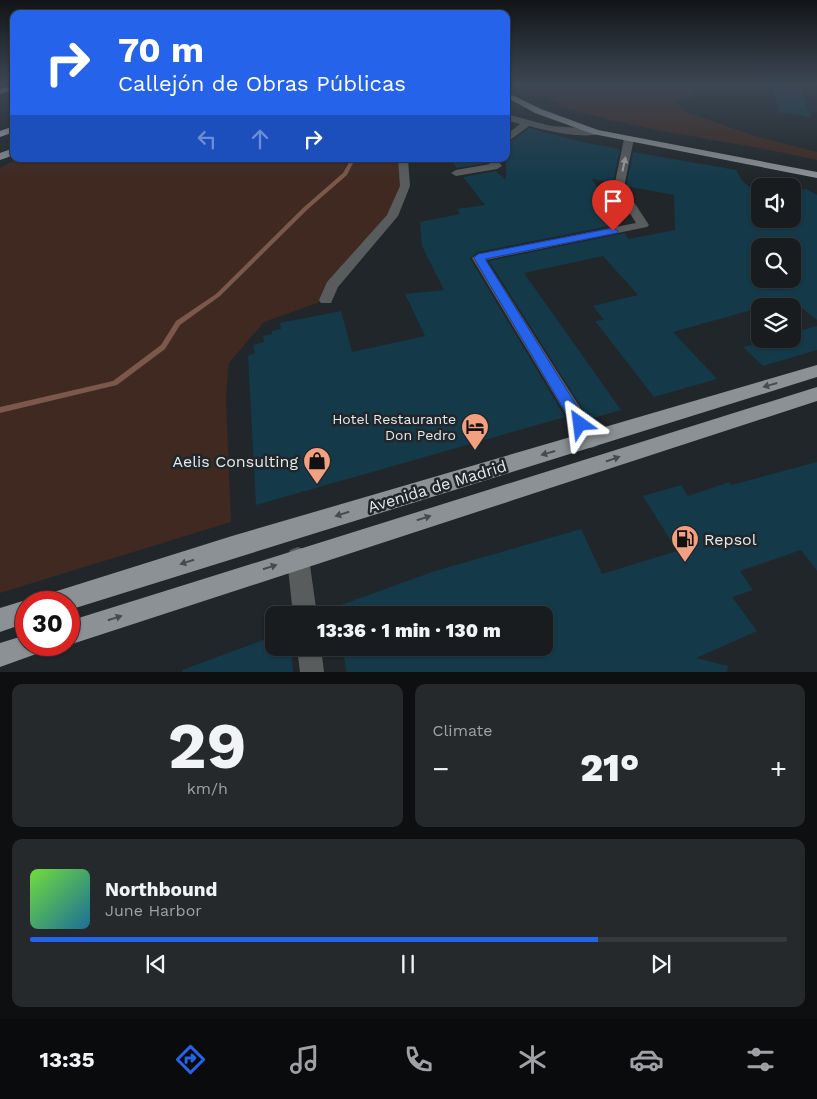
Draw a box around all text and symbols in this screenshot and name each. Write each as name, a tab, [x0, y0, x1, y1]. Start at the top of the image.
text: 70 m	[118, 29, 204, 71]
icon: right	[35, 30, 100, 95]
text: Callejón de Obras Públicas	[118, 71, 406, 96]
icon: left	[193, 125, 221, 153]
icon: ahead	[246, 125, 274, 153]
icon: right	[299, 125, 327, 153]
one-way arrow	[620, 155, 628, 171]
map controls	[751, 178, 801, 348]
button: sound	[751, 178, 801, 228]
pin	[592, 180, 634, 231]
icon: arrive	[599, 187, 627, 215]
button: search	[751, 238, 801, 288]
button: layers	[751, 298, 801, 348]
one-way arrow	[763, 381, 778, 389]
position arrow	[553, 397, 605, 449]
place label: Hotel Restaurante Don Pedro	[332, 411, 456, 443]
hotel icon: Hotel Restaurante Don Pedro	[460, 412, 490, 451]
shop icon: Aelis Consulting	[302, 446, 332, 485]
one-way arrow	[540, 450, 555, 458]
place label: Aelis Consulting	[173, 452, 298, 471]
one-way arrow	[606, 455, 621, 463]
street label: Avenida de Madrid	[365, 456, 509, 517]
one-way arrow	[334, 511, 349, 519]
one-way arrow	[417, 514, 432, 521]
fuel station icon: Repsol	[670, 524, 700, 563]
place label: Repsol	[704, 530, 757, 549]
one-way arrow	[179, 559, 194, 566]
one-way arrow	[262, 563, 277, 571]
speed limit sign: 30	[15, 591, 80, 656]
one-way arrow	[108, 614, 123, 622]
text: 13:36 · 1 min · 130 m	[317, 619, 501, 642]
text: 29	[168, 708, 247, 784]
text: Climate	[433, 721, 493, 740]
text: 21°	[580, 746, 639, 790]
text: −	[433, 752, 449, 785]
text: +	[770, 752, 787, 785]
text: km/h	[187, 779, 228, 798]
text: Northbound	[105, 878, 217, 901]
text: June Harbor	[105, 901, 202, 920]
icon: previous	[142, 950, 170, 978]
icon: pause	[394, 950, 422, 978]
icon: next	[647, 950, 675, 978]
icon: directions	[173, 1042, 208, 1077]
icon: music	[287, 1042, 322, 1077]
icon: phone	[401, 1042, 436, 1077]
icon: climate	[515, 1042, 550, 1077]
icon: car	[629, 1042, 664, 1077]
icon: filters	[743, 1042, 778, 1077]
text: 13:35	[39, 1047, 94, 1072]

